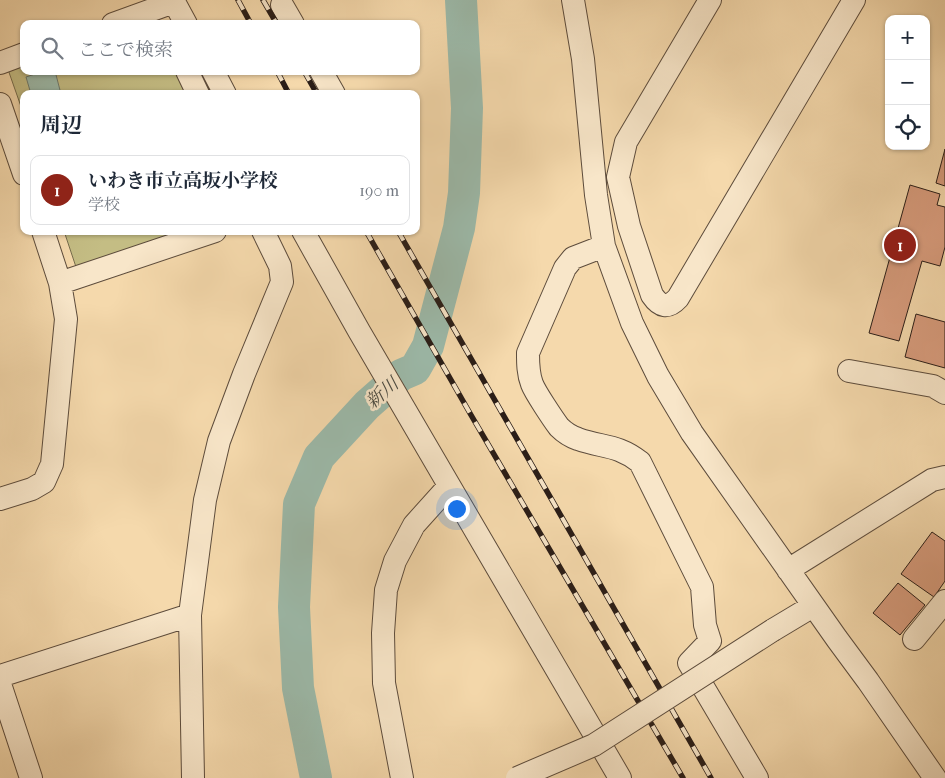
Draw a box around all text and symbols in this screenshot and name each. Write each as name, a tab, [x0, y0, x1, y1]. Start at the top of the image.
map controls	[885, 15, 930, 150]
button: +	[885, 15, 930, 60]
search box	[20, 20, 420, 75]
icon: search	[38, 34, 66, 62]
text: ここで検索	[78, 39, 173, 61]
button: −	[885, 60, 930, 105]
button: locate	[885, 105, 930, 150]
text: 周辺	[40, 113, 82, 137]
text: いわき市立高坂小学校	[88, 170, 278, 192]
text: 1	[54, 181, 60, 200]
text: 190 m	[359, 181, 399, 200]
text: 学校	[88, 195, 120, 214]
pin: 1	[884, 226, 916, 264]
water label: 新川	[362, 372, 404, 413]
your location	[444, 496, 470, 522]

